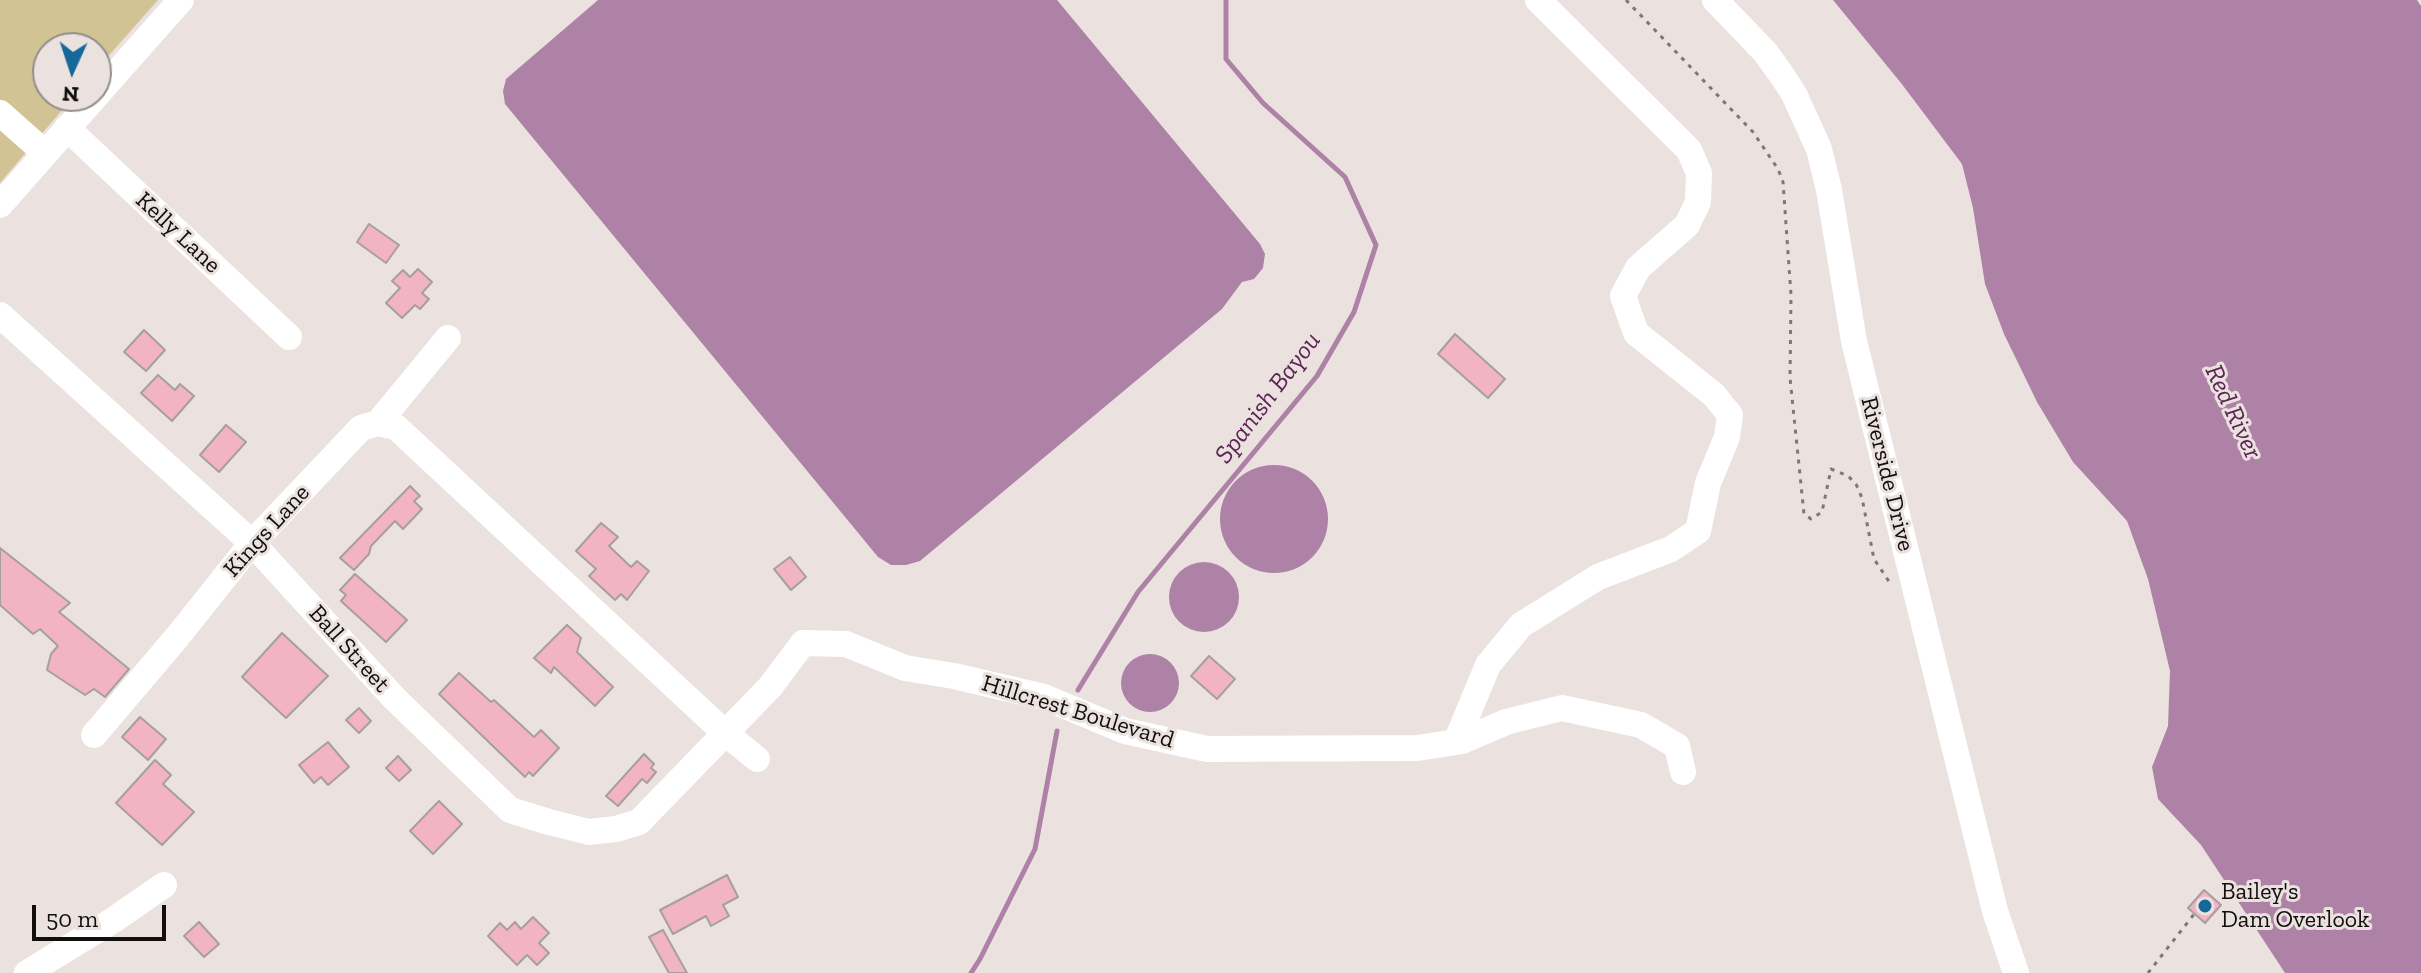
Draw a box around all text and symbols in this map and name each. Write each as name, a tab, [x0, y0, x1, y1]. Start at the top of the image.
north arrow	[32, 32, 112, 112]
text: N	[62, 81, 80, 108]
street label: Kelly Lane	[129, 186, 227, 280]
water label: Spanish Bayou	[1208, 326, 1328, 470]
water label: Red River	[2198, 360, 2268, 464]
street label: Riverside Drive	[1854, 394, 1920, 554]
street label: Kings Lane	[218, 479, 316, 583]
street label: Ball Street	[302, 599, 396, 699]
street label: Hillcrest Boulevard	[978, 669, 1178, 755]
place label: Bailey's Dam Overlook	[2221, 878, 2370, 934]
scale bar	[36, 889, 170, 939]
marker: Bailey's Dam Overlook	[2196, 897, 2214, 915]
text: 50 m	[46, 904, 98, 933]

